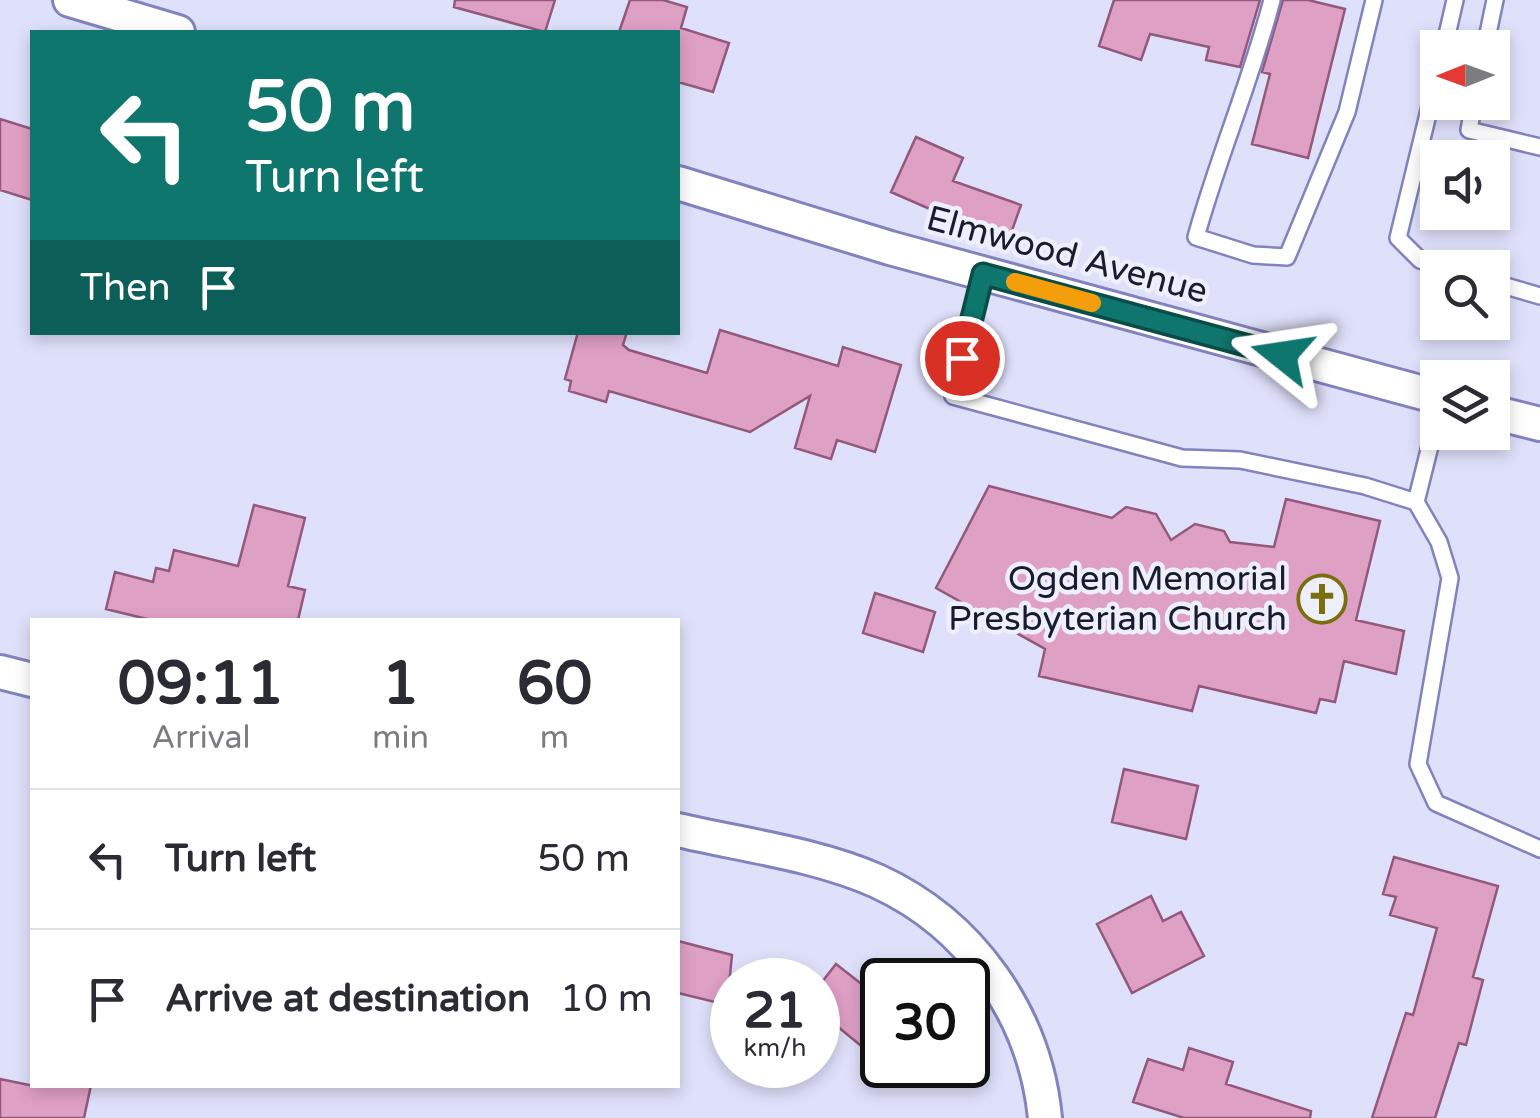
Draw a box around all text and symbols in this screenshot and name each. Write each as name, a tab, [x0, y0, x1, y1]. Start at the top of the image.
north arrow	[1420, 30, 1510, 120]
map controls	[1420, 30, 1510, 450]
text: 50 m	[245, 66, 415, 150]
icon: left	[80, 70, 210, 200]
button: sound	[1420, 140, 1510, 230]
text: Turn left	[245, 151, 424, 205]
street label: Elmwood Avenue	[922, 197, 1212, 313]
button: search	[1420, 250, 1510, 340]
icon: arrive	[191, 260, 246, 315]
text: Then	[80, 265, 171, 311]
position arrow	[1230, 303, 1334, 407]
pin	[920, 316, 1005, 401]
icon: arrive	[935, 331, 990, 386]
button: layers	[1420, 360, 1510, 450]
place label: Ogden Memorial Presbyterian Church	[948, 558, 1287, 640]
church icon: Ogden Memorial Presbyterian Church	[1296, 573, 1348, 625]
text: 09:11	[118, 648, 284, 720]
text: 1	[382, 648, 419, 720]
text: 60	[517, 648, 592, 720]
text: Arrival	[152, 719, 250, 757]
text: min	[372, 719, 429, 757]
text: m	[540, 719, 569, 757]
icon: left	[80, 832, 135, 887]
text: Turn left	[165, 836, 316, 882]
text: 50 m	[538, 836, 630, 882]
speed limit sign: 30	[860, 958, 990, 1088]
icon: arrive	[80, 972, 135, 1027]
text: Arrive at destination	[165, 976, 530, 1022]
text: 10 m	[560, 976, 653, 1022]
text: 21	[744, 981, 806, 1041]
text: km/h	[744, 1033, 806, 1063]

